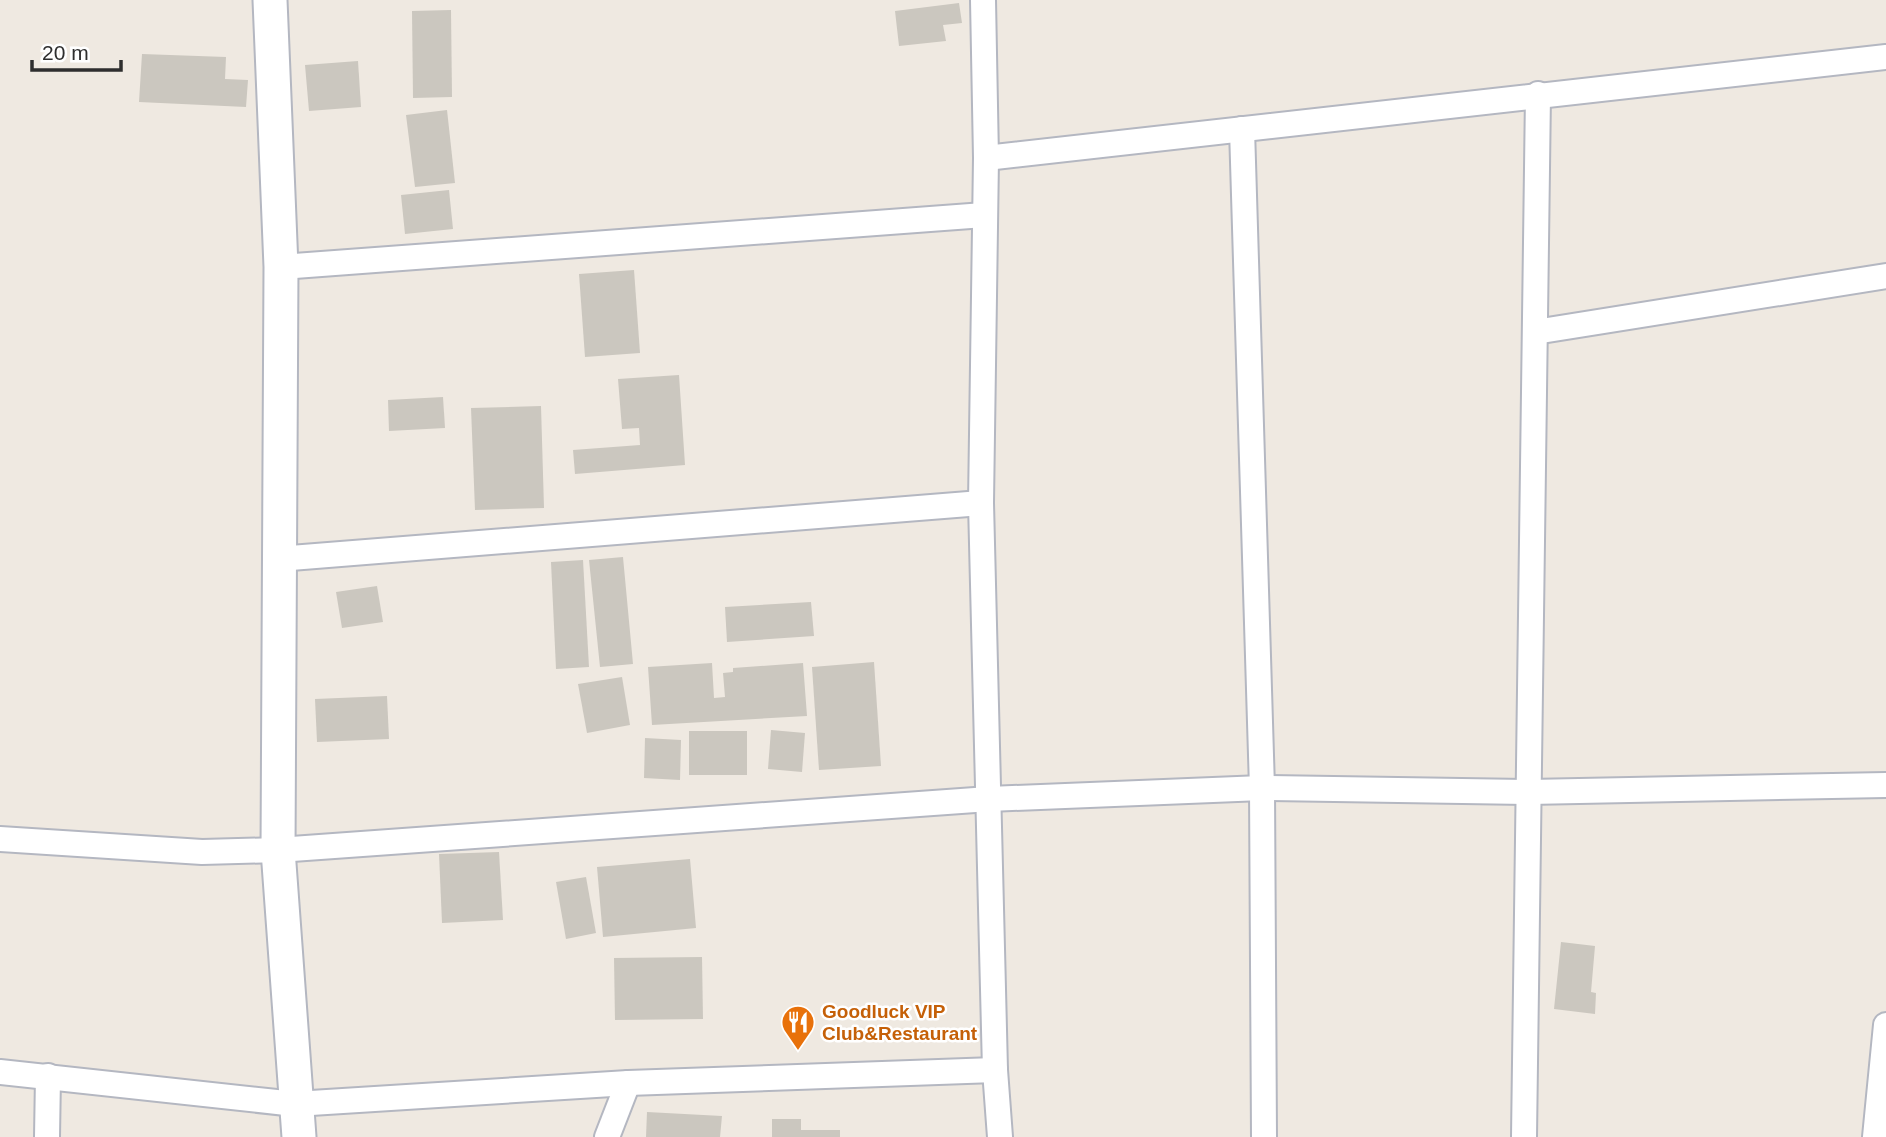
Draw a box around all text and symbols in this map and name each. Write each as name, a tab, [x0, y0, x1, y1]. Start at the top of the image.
scale bar	[32, 28, 121, 72]
text: 20 m	[42, 41, 89, 64]
place label: Goodluck VIP Club&Restaurant	[822, 1001, 978, 1044]
restaurant icon: Goodluck VIP Club&Restaurant	[779, 1003, 817, 1052]

